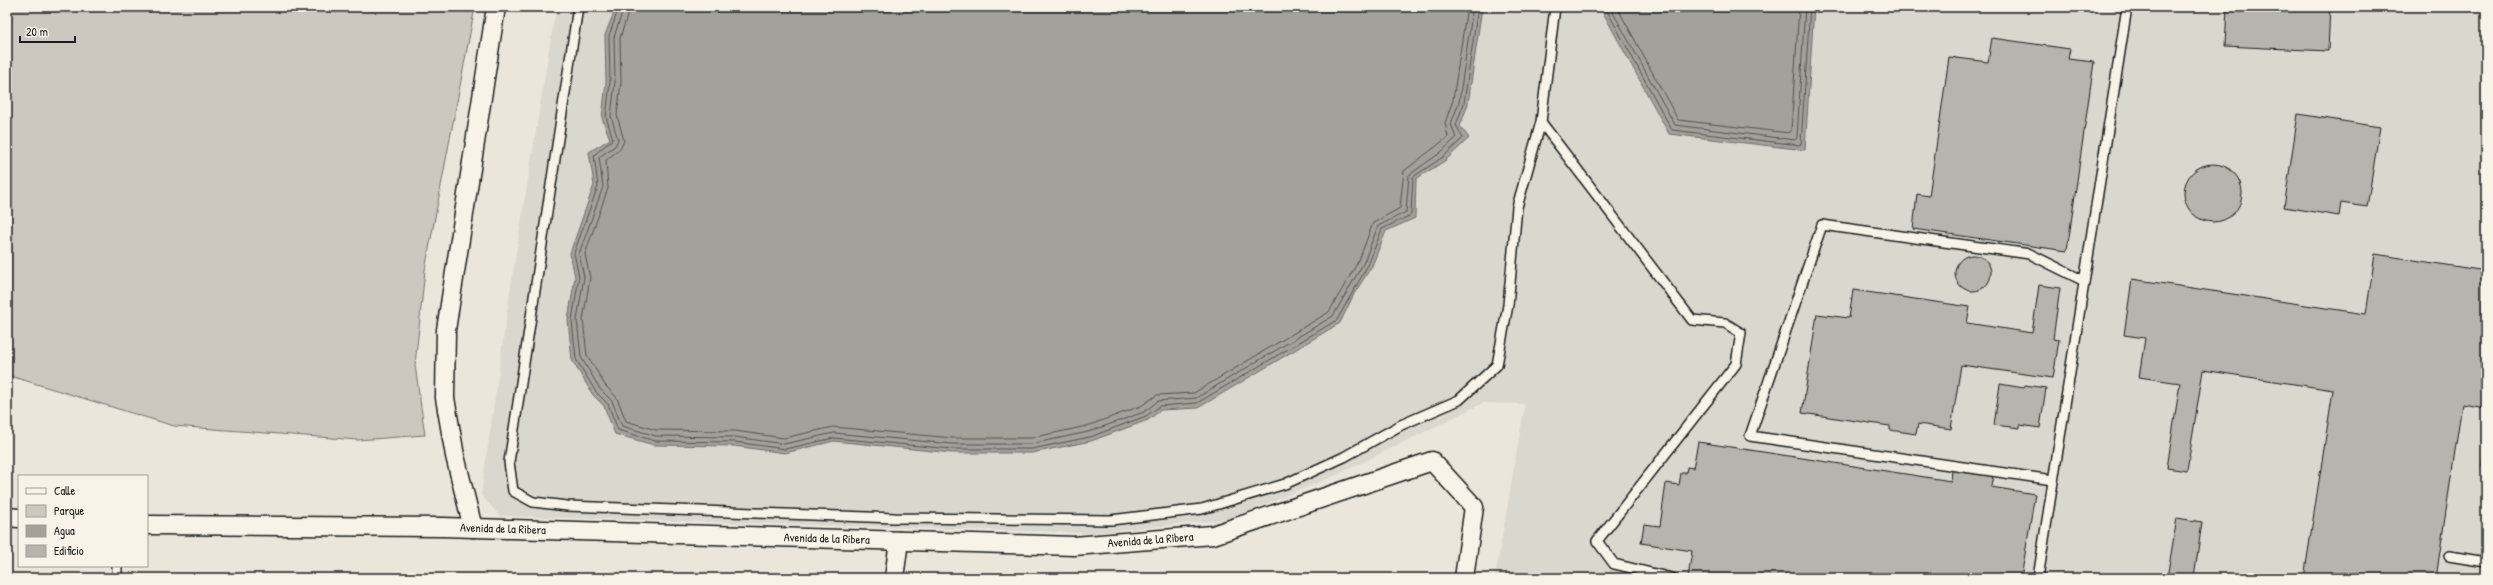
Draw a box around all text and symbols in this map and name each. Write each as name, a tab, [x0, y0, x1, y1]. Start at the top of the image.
scale bar	[20, 18, 75, 44]
text: 20 m	[26, 23, 48, 40]
legend	[18, 475, 148, 567]
text: Calle	[54, 482, 75, 499]
text: Parque	[54, 502, 84, 519]
street label: Avenida de la Ribera	[460, 519, 546, 538]
text: Agua	[54, 522, 75, 539]
street label: Avenida de la Ribera	[784, 528, 870, 548]
street label: Avenida de la Ribera	[1107, 528, 1194, 551]
text: Edificio	[54, 542, 84, 559]

